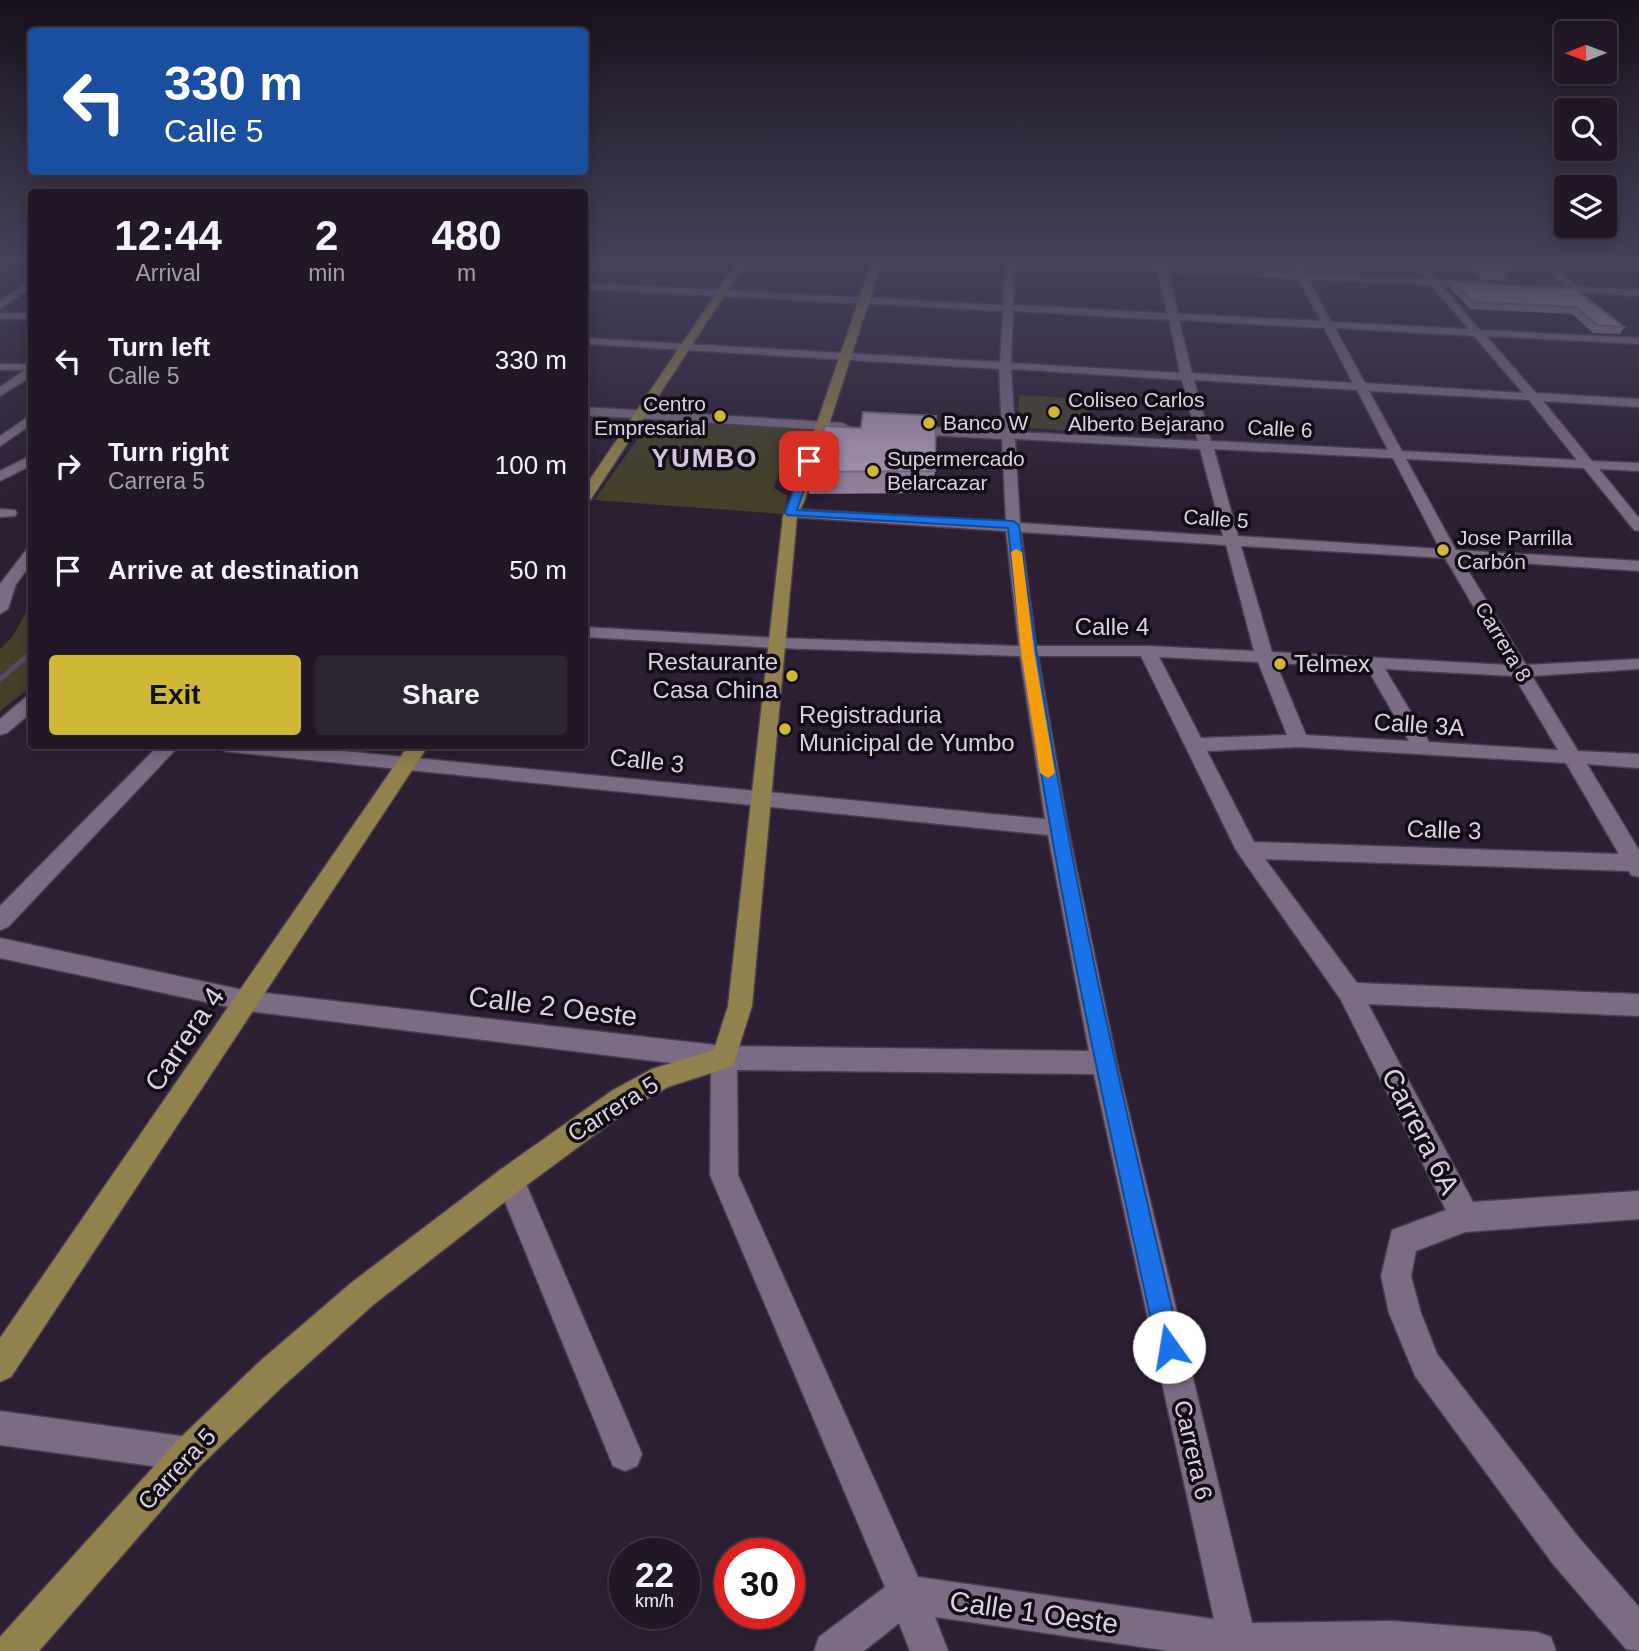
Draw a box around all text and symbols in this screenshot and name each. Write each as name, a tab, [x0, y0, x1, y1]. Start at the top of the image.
north arrow	[1554, 21, 1617, 84]
map controls	[1554, 21, 1617, 238]
icon: left	[49, 56, 140, 147]
text: 330 m	[164, 56, 303, 110]
button: search	[1554, 98, 1617, 161]
text: Calle 5	[164, 113, 264, 149]
button: layers	[1554, 175, 1617, 238]
text: 12:44	[114, 212, 222, 259]
text: 2	[315, 212, 338, 259]
text: 480	[432, 212, 502, 259]
text: Arrival	[135, 260, 201, 286]
text: min	[308, 260, 345, 286]
text: m	[457, 260, 476, 286]
text: Turn left	[108, 332, 210, 362]
icon: left	[49, 342, 87, 380]
text: 330 m	[495, 345, 567, 375]
text: Calle 5	[108, 363, 180, 389]
place label: Coliseo Carlos Alberto Bejarano	[1068, 388, 1224, 435]
place label: Centro Empresarial	[594, 392, 706, 439]
marker: Coliseo Carlos Alberto Bejarano	[1046, 404, 1062, 420]
marker: Centro Empresarial	[712, 408, 728, 424]
place label: Banco W	[943, 411, 1028, 434]
marker: Banco W	[921, 415, 937, 431]
street label: Calle 6	[1247, 415, 1313, 442]
pin	[779, 431, 839, 491]
text: Turn right	[108, 437, 229, 467]
icon: arrive	[790, 442, 828, 480]
district label: YUMBO	[652, 443, 758, 473]
icon: right	[49, 447, 87, 485]
place label: Supermercado Belarcazar	[887, 447, 1025, 494]
text: 100 m	[495, 450, 567, 480]
marker: Supermercado Belarcazar	[865, 463, 881, 479]
text: Carrera 5	[108, 468, 205, 494]
street label: Calle 5	[1183, 505, 1249, 532]
place label: Jose Parrilla Carbón	[1457, 526, 1573, 573]
marker: Jose Parrilla Carbón	[1435, 542, 1451, 558]
icon: arrive	[49, 552, 87, 590]
text: Arrive at destination	[108, 555, 359, 585]
text: 50 m	[509, 555, 567, 585]
street label: Carrera 8	[1471, 598, 1536, 686]
street label: Calle 4	[1075, 613, 1149, 640]
place label: Restaurante Casa China	[647, 648, 779, 703]
place label: Telmex	[1294, 650, 1370, 677]
button: Exit	[49, 655, 301, 735]
button: Share	[315, 655, 567, 735]
marker: Telmex	[1272, 656, 1288, 672]
marker: Restaurante Casa China	[784, 668, 800, 684]
place label: Registraduria Municipal de Yumbo	[799, 701, 1015, 756]
street label: Calle 3A	[1373, 708, 1465, 741]
marker: Registraduria Municipal de Yumbo	[777, 721, 793, 737]
street label: Calle 3	[608, 743, 686, 778]
street label: Calle 3	[1406, 815, 1482, 844]
street label: Calle 2 Oeste	[467, 981, 639, 1032]
street label: Carrera 4	[138, 982, 230, 1097]
street label: Carrera 6A	[1376, 1063, 1466, 1200]
street label: Carrera 5	[563, 1070, 663, 1147]
position arrow	[1132, 1310, 1206, 1384]
street label: Carrera 6	[1169, 1397, 1218, 1502]
street label: Carrera 5	[132, 1422, 221, 1515]
speed limit sign: 30	[714, 1538, 805, 1629]
text: 22	[635, 1555, 674, 1594]
street label: Calle 1 Oeste	[948, 1585, 1120, 1640]
text: km/h	[635, 1591, 674, 1611]

